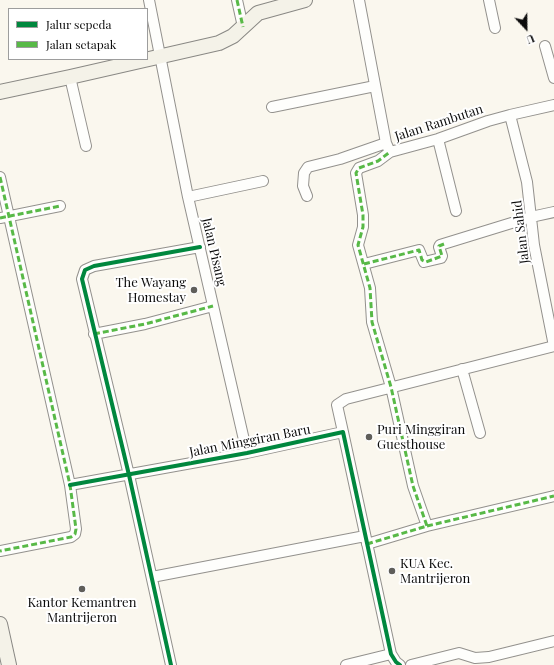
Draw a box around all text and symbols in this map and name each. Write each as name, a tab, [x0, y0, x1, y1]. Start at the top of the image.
legend	[8, 8, 148, 60]
north arrow	[506, 8, 546, 48]
text: Jalur sepeda	[46, 16, 112, 32]
text: U	[524, 31, 537, 48]
text: Jalan setapak	[46, 36, 116, 52]
street label: Jalan Rambutan	[393, 101, 485, 145]
street label: Jalan Sahid	[509, 199, 533, 265]
street label: Jalan Pisang	[199, 216, 229, 288]
place label: The Wayang Homestay	[116, 275, 186, 306]
marker: The Wayang Homestay	[189, 285, 199, 295]
street label: Jalan Minggiran Baru	[188, 422, 312, 460]
place label: Puri Minggiran Guesthouse	[377, 422, 465, 453]
marker: Puri Minggiran Guesthouse	[364, 432, 374, 442]
place label: KUA Kec. Mantrijeron	[400, 556, 470, 587]
marker: KUA Kec. Mantrijeron	[387, 566, 397, 576]
marker: Kantor Kemantren Mantrijeron	[77, 584, 87, 594]
place label: Kantor Kemantren Mantrijeron	[28, 595, 136, 626]

